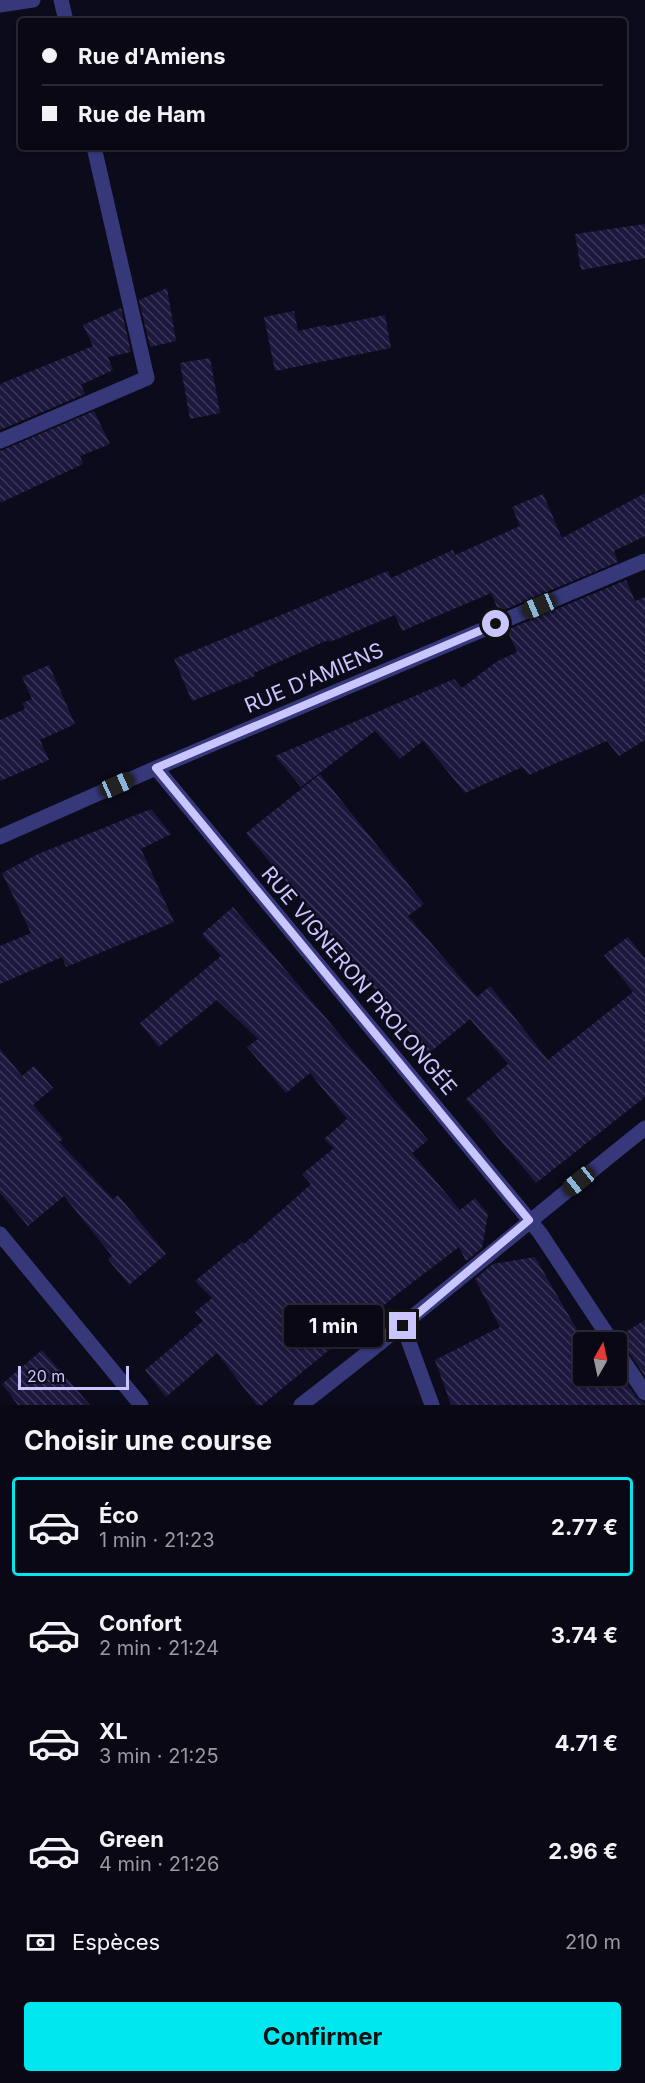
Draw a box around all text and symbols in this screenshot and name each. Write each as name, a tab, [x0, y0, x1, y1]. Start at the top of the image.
text: Rue d'Amiens	[78, 43, 226, 69]
text: Rue de Ham	[78, 101, 206, 127]
car	[519, 591, 559, 621]
route start	[482, 610, 509, 637]
street label: RUE D'AMIENS	[241, 637, 387, 718]
car	[97, 769, 137, 801]
street label: RUE VIGNERON PROLONGÉE	[257, 861, 463, 1100]
car	[559, 1163, 599, 1199]
callout: 1 min	[283, 1305, 382, 1347]
route end	[389, 1312, 416, 1339]
text: 1 min	[309, 1314, 358, 1338]
north arrow	[573, 1332, 627, 1386]
map controls	[573, 1332, 627, 1386]
scale bar	[18, 1363, 129, 1390]
text: 20 m	[27, 1366, 65, 1386]
text: Choisir une course	[24, 1424, 272, 1457]
icon: car	[27, 1500, 81, 1554]
text: Éco	[99, 1502, 139, 1528]
text: 2.77 €	[551, 1514, 618, 1540]
text: 1 min · 21:23	[99, 1528, 215, 1552]
icon: car	[27, 1608, 81, 1662]
text: Confort	[99, 1610, 182, 1636]
text: 3.74 €	[551, 1622, 618, 1648]
text: 2 min · 21:24	[99, 1636, 219, 1660]
icon: car	[27, 1716, 81, 1770]
text: XL	[99, 1718, 128, 1744]
text: 4.71 €	[555, 1730, 618, 1756]
text: 3 min · 21:25	[99, 1744, 219, 1768]
icon: car	[27, 1824, 81, 1878]
text: Green	[99, 1826, 164, 1852]
text: 2.96 €	[548, 1838, 618, 1864]
text: 4 min · 21:26	[99, 1852, 219, 1876]
icon: cash	[24, 1926, 57, 1959]
text: Espèces	[72, 1929, 160, 1955]
text: 210 m	[565, 1930, 621, 1954]
button: Confirmer	[24, 2002, 621, 2071]

